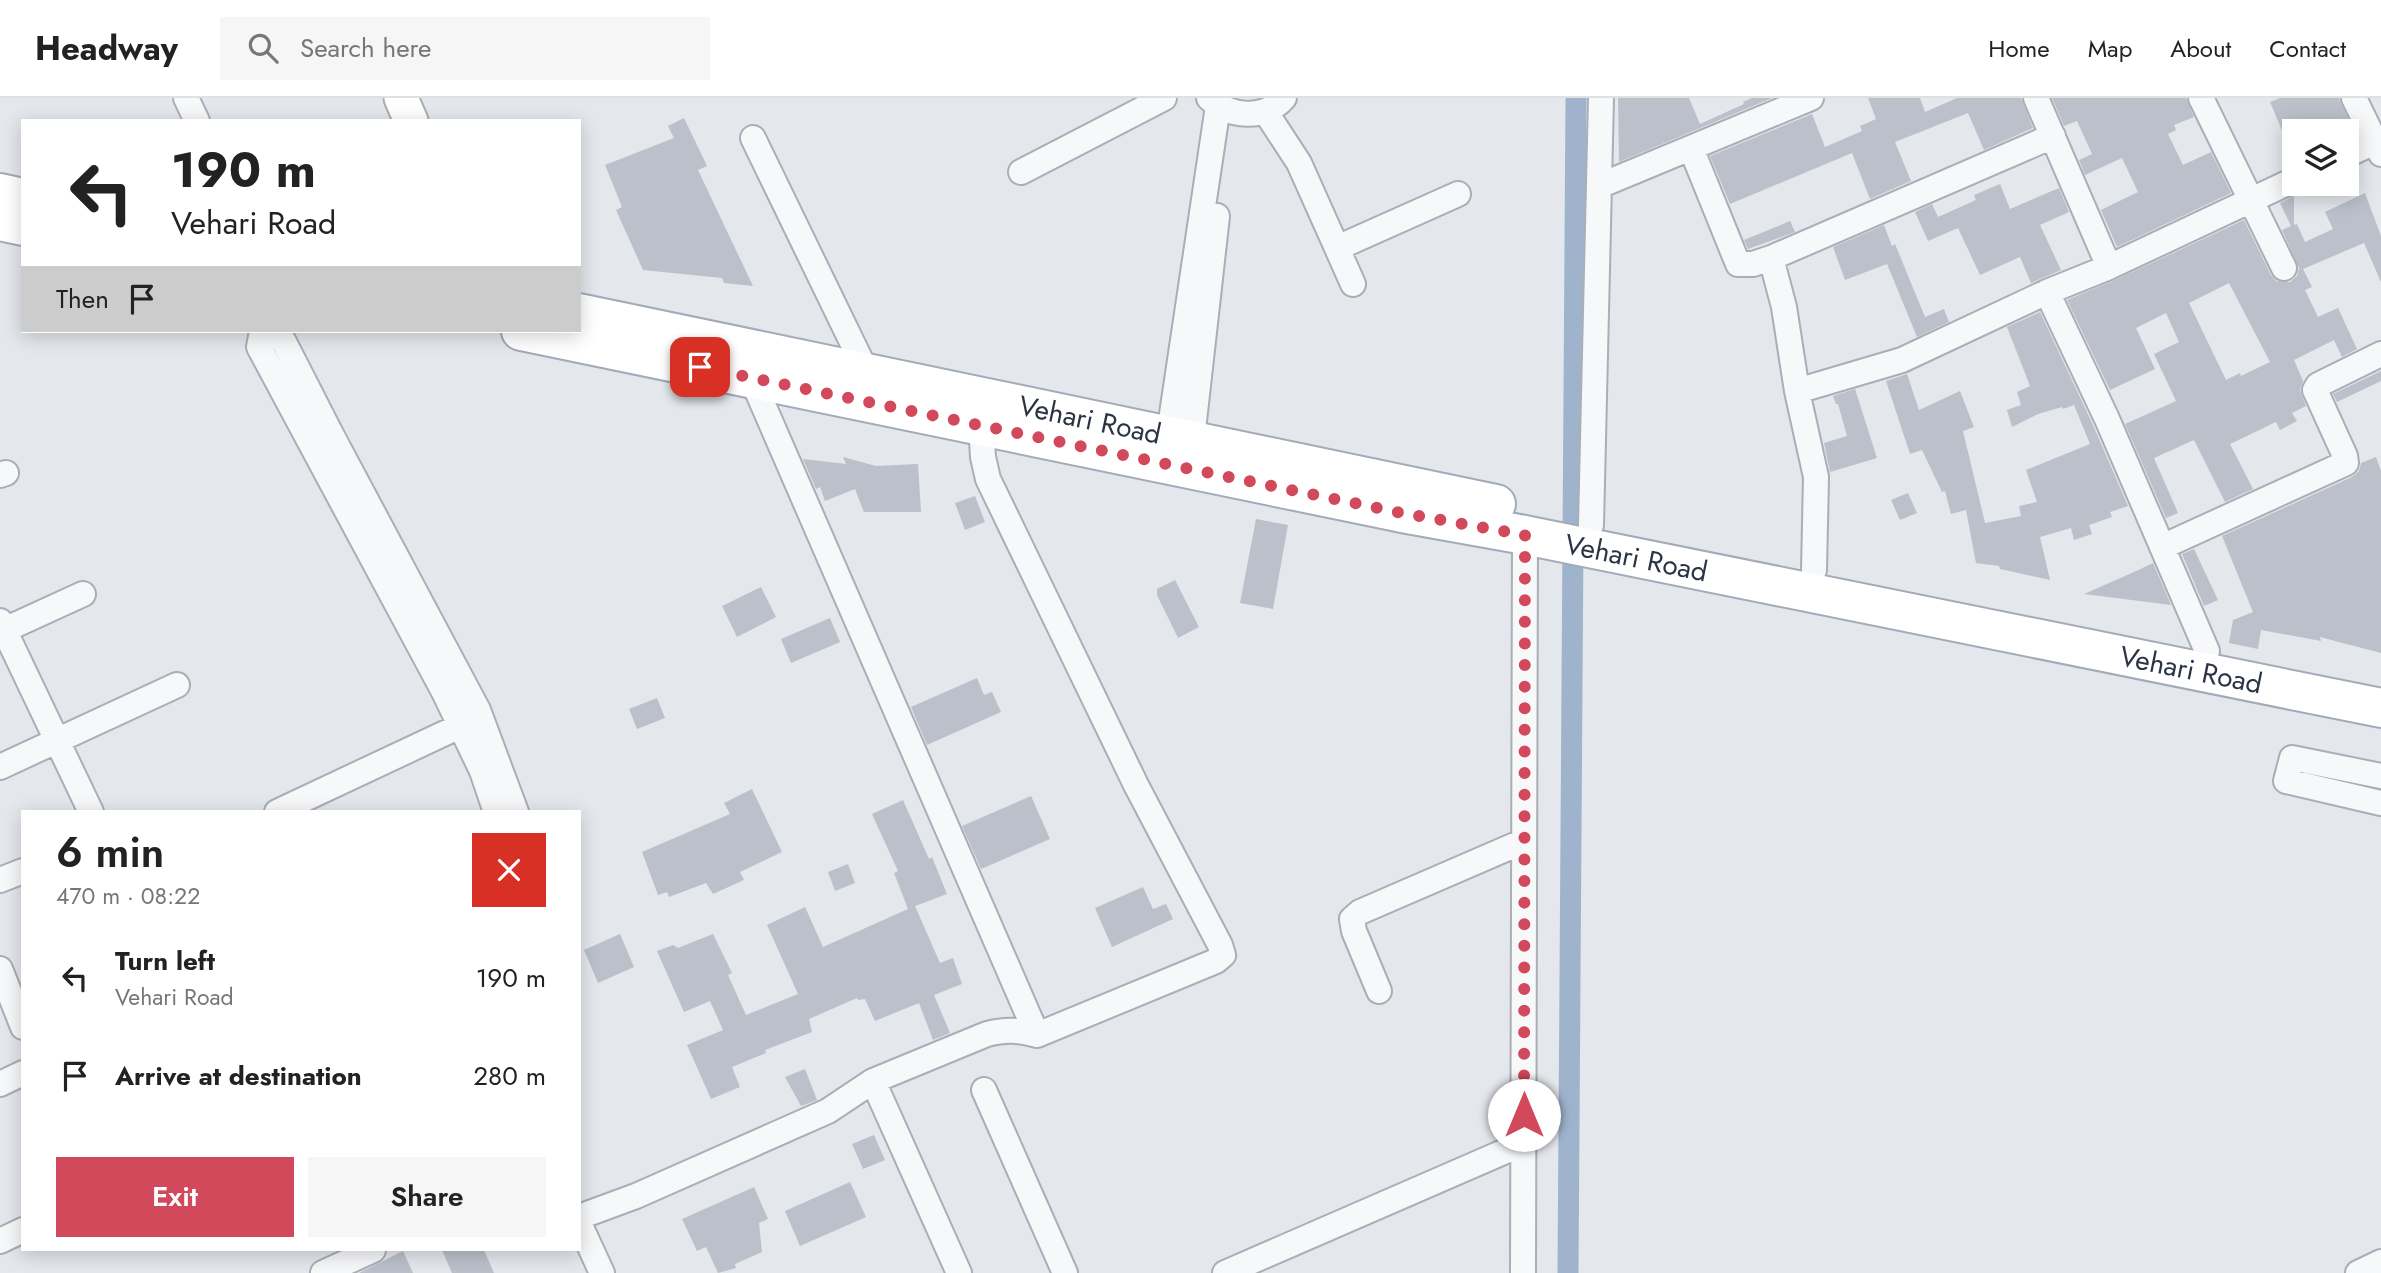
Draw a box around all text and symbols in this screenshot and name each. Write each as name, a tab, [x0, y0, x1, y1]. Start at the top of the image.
search box	[220, 17, 710, 80]
text: Headway	[35, 25, 178, 72]
icon: search	[244, 29, 282, 67]
text: Search here	[300, 29, 431, 67]
text: Home	[1988, 31, 2050, 66]
text: Map	[2088, 31, 2132, 66]
text: About	[2170, 31, 2231, 66]
text: Contact	[2269, 31, 2346, 66]
map controls	[2282, 119, 2359, 196]
button: layers	[2282, 119, 2359, 196]
text: 190 m	[171, 135, 316, 205]
icon: left	[56, 147, 147, 238]
text: Vehari Road	[171, 200, 336, 246]
text: Then	[56, 280, 109, 318]
icon: arrive	[123, 280, 161, 318]
pin	[670, 337, 730, 397]
icon: arrive	[681, 348, 719, 386]
street label: Vehari Road	[1015, 385, 1165, 454]
street label: Vehari Road	[1561, 523, 1711, 592]
street label: Vehari Road	[2116, 635, 2266, 704]
text: 6 min	[56, 822, 164, 883]
button: close	[472, 833, 546, 907]
text: 470 m · 08:22	[56, 879, 200, 913]
text: Turn left	[115, 942, 215, 980]
icon: left	[56, 959, 94, 997]
text: 190 m	[476, 959, 546, 997]
text: Vehari Road	[115, 980, 234, 1014]
icon: arrive	[56, 1057, 94, 1095]
text: Arrive at destination	[115, 1057, 362, 1095]
text: 280 m	[473, 1057, 546, 1095]
position arrow	[1487, 1078, 1561, 1152]
button: Exit	[56, 1157, 294, 1237]
button: Share	[308, 1157, 546, 1237]

